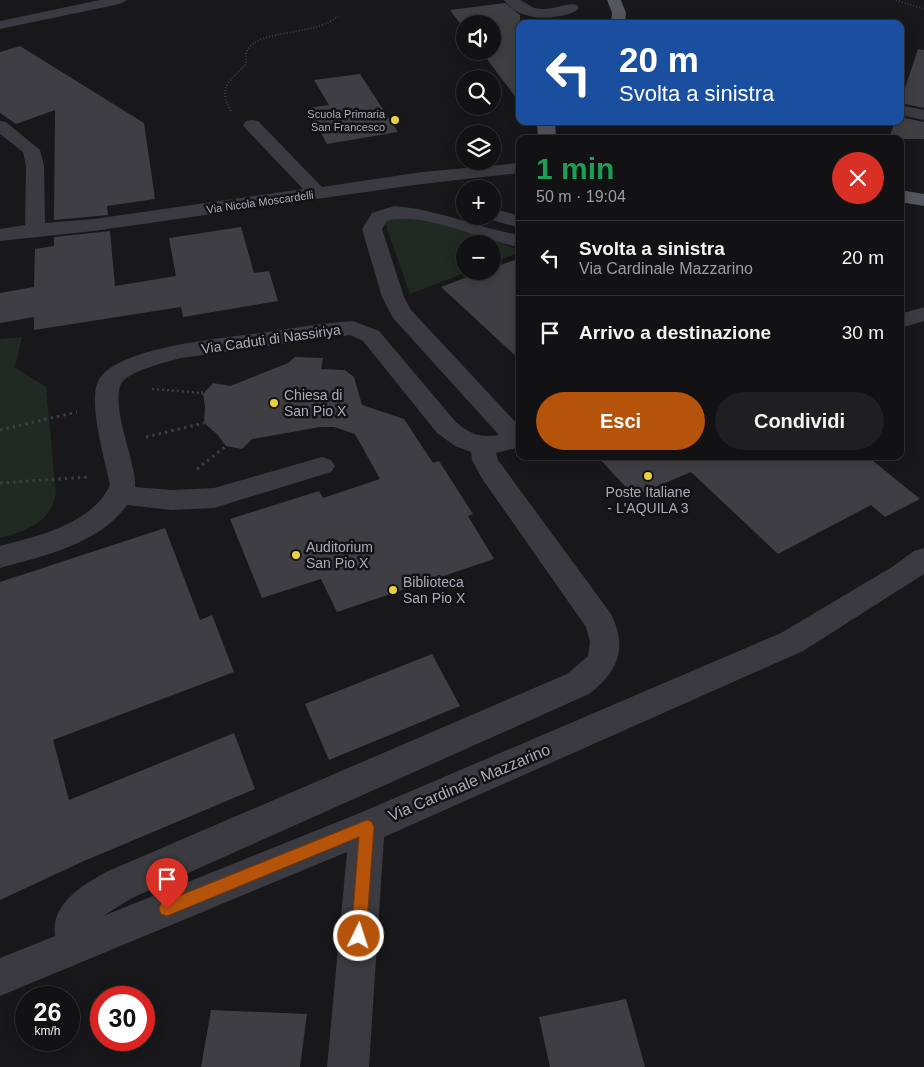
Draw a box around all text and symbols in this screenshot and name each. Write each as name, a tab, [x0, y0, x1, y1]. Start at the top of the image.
map controls	[456, 15, 501, 280]
button: sound	[456, 15, 501, 60]
icon: left	[536, 40, 601, 105]
text: 20 m	[619, 40, 699, 79]
button: search	[456, 70, 501, 115]
text: Svolta a sinistra	[619, 81, 774, 106]
place label: Scuola Primaria San Francesco	[307, 108, 386, 133]
marker: Scuola Primaria San Francesco	[389, 114, 401, 126]
button: layers	[456, 125, 501, 170]
text: 1 min	[536, 152, 614, 185]
button: close	[832, 152, 884, 204]
button: +	[456, 180, 501, 225]
text: 50 m · 19:04	[536, 188, 626, 205]
street label: Via Nicola Moscardelli	[206, 189, 314, 215]
button: −	[456, 235, 501, 280]
text: Svolta a sinistra	[579, 238, 725, 259]
icon: left	[536, 244, 564, 272]
text: 20 m	[842, 247, 884, 268]
text: Via Cardinale Mazzarino	[579, 260, 753, 277]
icon: arrive	[536, 319, 564, 347]
street label: Via Caduti di Nassiriya	[200, 321, 342, 357]
text: Arrivo a destinazione	[579, 322, 771, 343]
text: 30 m	[842, 322, 884, 343]
place label: Chiesa di San Pio X	[284, 387, 347, 419]
button: Esci	[536, 392, 705, 450]
button: Condividi	[715, 392, 884, 450]
marker: Chiesa di San Pio X	[268, 397, 280, 409]
marker: Poste Italiane - L'AQUILA 3	[642, 470, 654, 482]
place label: Poste Italiane - L'AQUILA 3	[606, 484, 691, 516]
place label: Auditorium San Pio X	[306, 539, 373, 571]
marker: Auditorium San Pio X	[290, 549, 302, 561]
place label: Biblioteca San Pio X	[403, 574, 466, 606]
marker: Biblioteca San Pio X	[387, 584, 399, 596]
street label: Via Cardinale Mazzarino	[386, 741, 553, 824]
pin	[146, 858, 188, 909]
icon: arrive	[153, 865, 181, 893]
position arrow	[332, 909, 384, 961]
speed limit sign: 30	[90, 986, 155, 1051]
text: 26	[34, 998, 61, 1026]
text: km/h	[34, 1024, 61, 1038]

